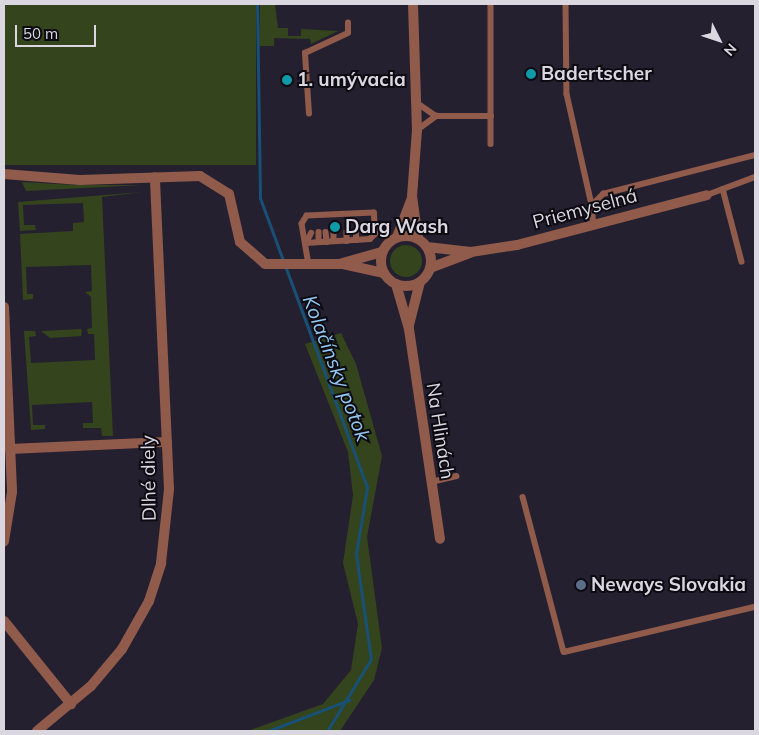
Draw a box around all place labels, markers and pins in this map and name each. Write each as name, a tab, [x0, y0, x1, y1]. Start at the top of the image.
place label: Badertscher	[541, 63, 652, 85]
marker: Badertscher	[525, 68, 537, 80]
place label: 1. umývacia	[297, 69, 406, 91]
marker: 1. umývacia	[281, 74, 293, 86]
place label: Darg Wash	[345, 216, 449, 238]
marker: Darg Wash	[329, 221, 341, 233]
place label: Neways Slovakia	[591, 574, 746, 596]
marker: Neways Slovakia	[575, 579, 587, 591]

